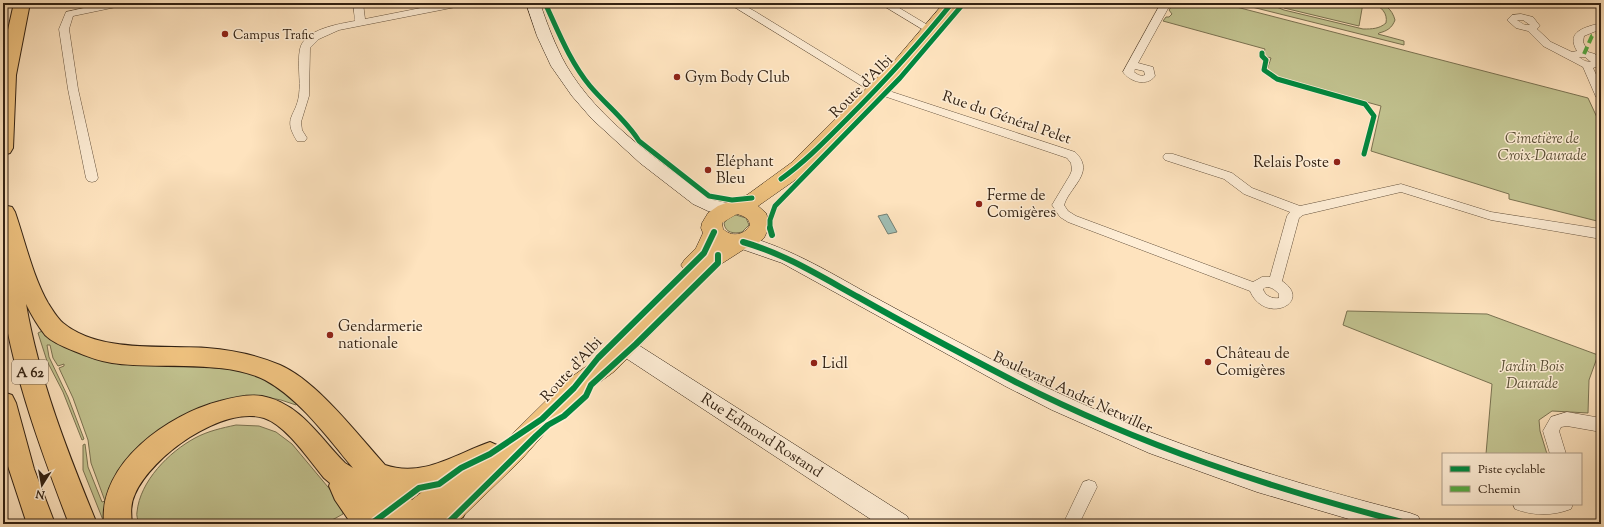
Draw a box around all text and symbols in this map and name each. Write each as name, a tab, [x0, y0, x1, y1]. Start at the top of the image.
place label: Campus Trafic	[233, 27, 314, 45]
marker: Campus Trafic	[220, 29, 230, 39]
street label: Route d'Albi	[826, 51, 898, 123]
place label: Gym Body Club	[685, 68, 790, 89]
marker: Gym Body Club	[672, 72, 682, 82]
street label: Rue du Général Pelet	[939, 87, 1074, 150]
park label: Cimetière de Croix-Daurade	[1497, 129, 1587, 167]
place label: Eléphant Bleu	[716, 152, 774, 190]
place label: Relais Poste	[1253, 153, 1329, 174]
marker: Relais Poste	[1332, 157, 1342, 167]
marker: Eléphant Bleu	[703, 165, 713, 175]
place label: Ferme de Comigères	[987, 186, 1056, 224]
marker: Ferme de Comigères	[974, 199, 984, 209]
place label: Gendarmerie nationale	[338, 317, 423, 355]
marker: Gendarmerie nationale	[325, 330, 335, 340]
street label: Route d'Albi	[536, 333, 608, 407]
place label: Château de Comigères	[1216, 344, 1290, 382]
street label: Boulevard André Netwiller	[989, 347, 1156, 440]
place label: Lidl	[822, 354, 848, 375]
marker: Château de Comigères	[1203, 357, 1213, 367]
park label: Jardin Bois Daurade	[1499, 357, 1564, 395]
marker: Lidl	[809, 358, 819, 368]
road number: A 62	[12, 360, 48, 384]
street label: Rue Edmond Rostand	[696, 389, 827, 484]
legend	[1442, 453, 1582, 505]
text: Piste cyclable	[1478, 461, 1546, 479]
north arrow	[22, 465, 62, 505]
text: Chemin	[1478, 481, 1521, 499]
text: N	[34, 485, 47, 503]

